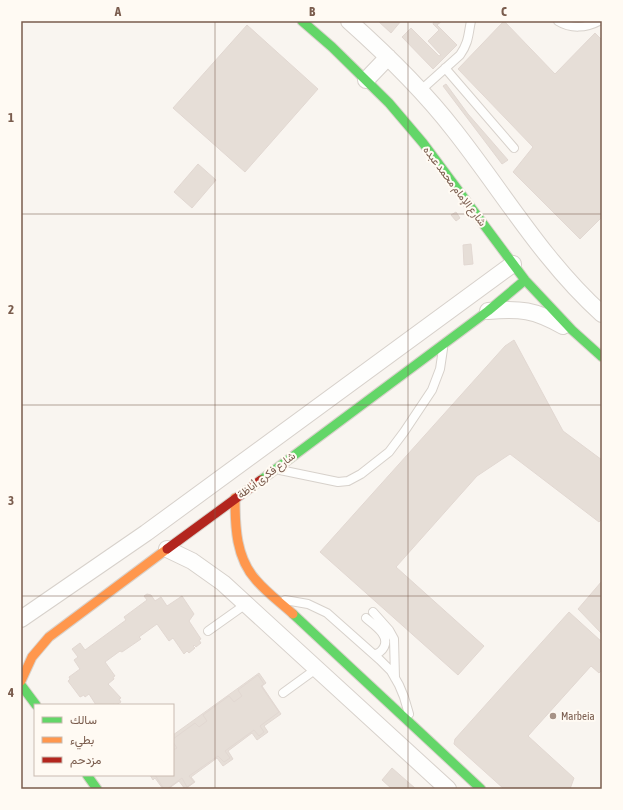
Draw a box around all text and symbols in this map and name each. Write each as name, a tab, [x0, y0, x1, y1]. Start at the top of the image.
text: A	[114, 4, 122, 19]
text: B	[309, 4, 316, 19]
text: C	[501, 4, 507, 19]
text: 1	[8, 110, 14, 125]
street label: شارع الإمام محمد عبده	[419, 144, 489, 230]
text: 2	[8, 302, 14, 317]
street label: شارع فكرى أباظة	[235, 449, 299, 502]
text: 3	[8, 493, 14, 508]
text: 4	[7, 685, 14, 700]
legend	[34, 704, 174, 776]
place label: Marbeia	[561, 710, 595, 722]
marker: Marbeia	[548, 711, 558, 721]
text: سالك	[70, 713, 97, 727]
text: بطيء	[70, 733, 94, 750]
text: مزدحم	[70, 753, 101, 768]

